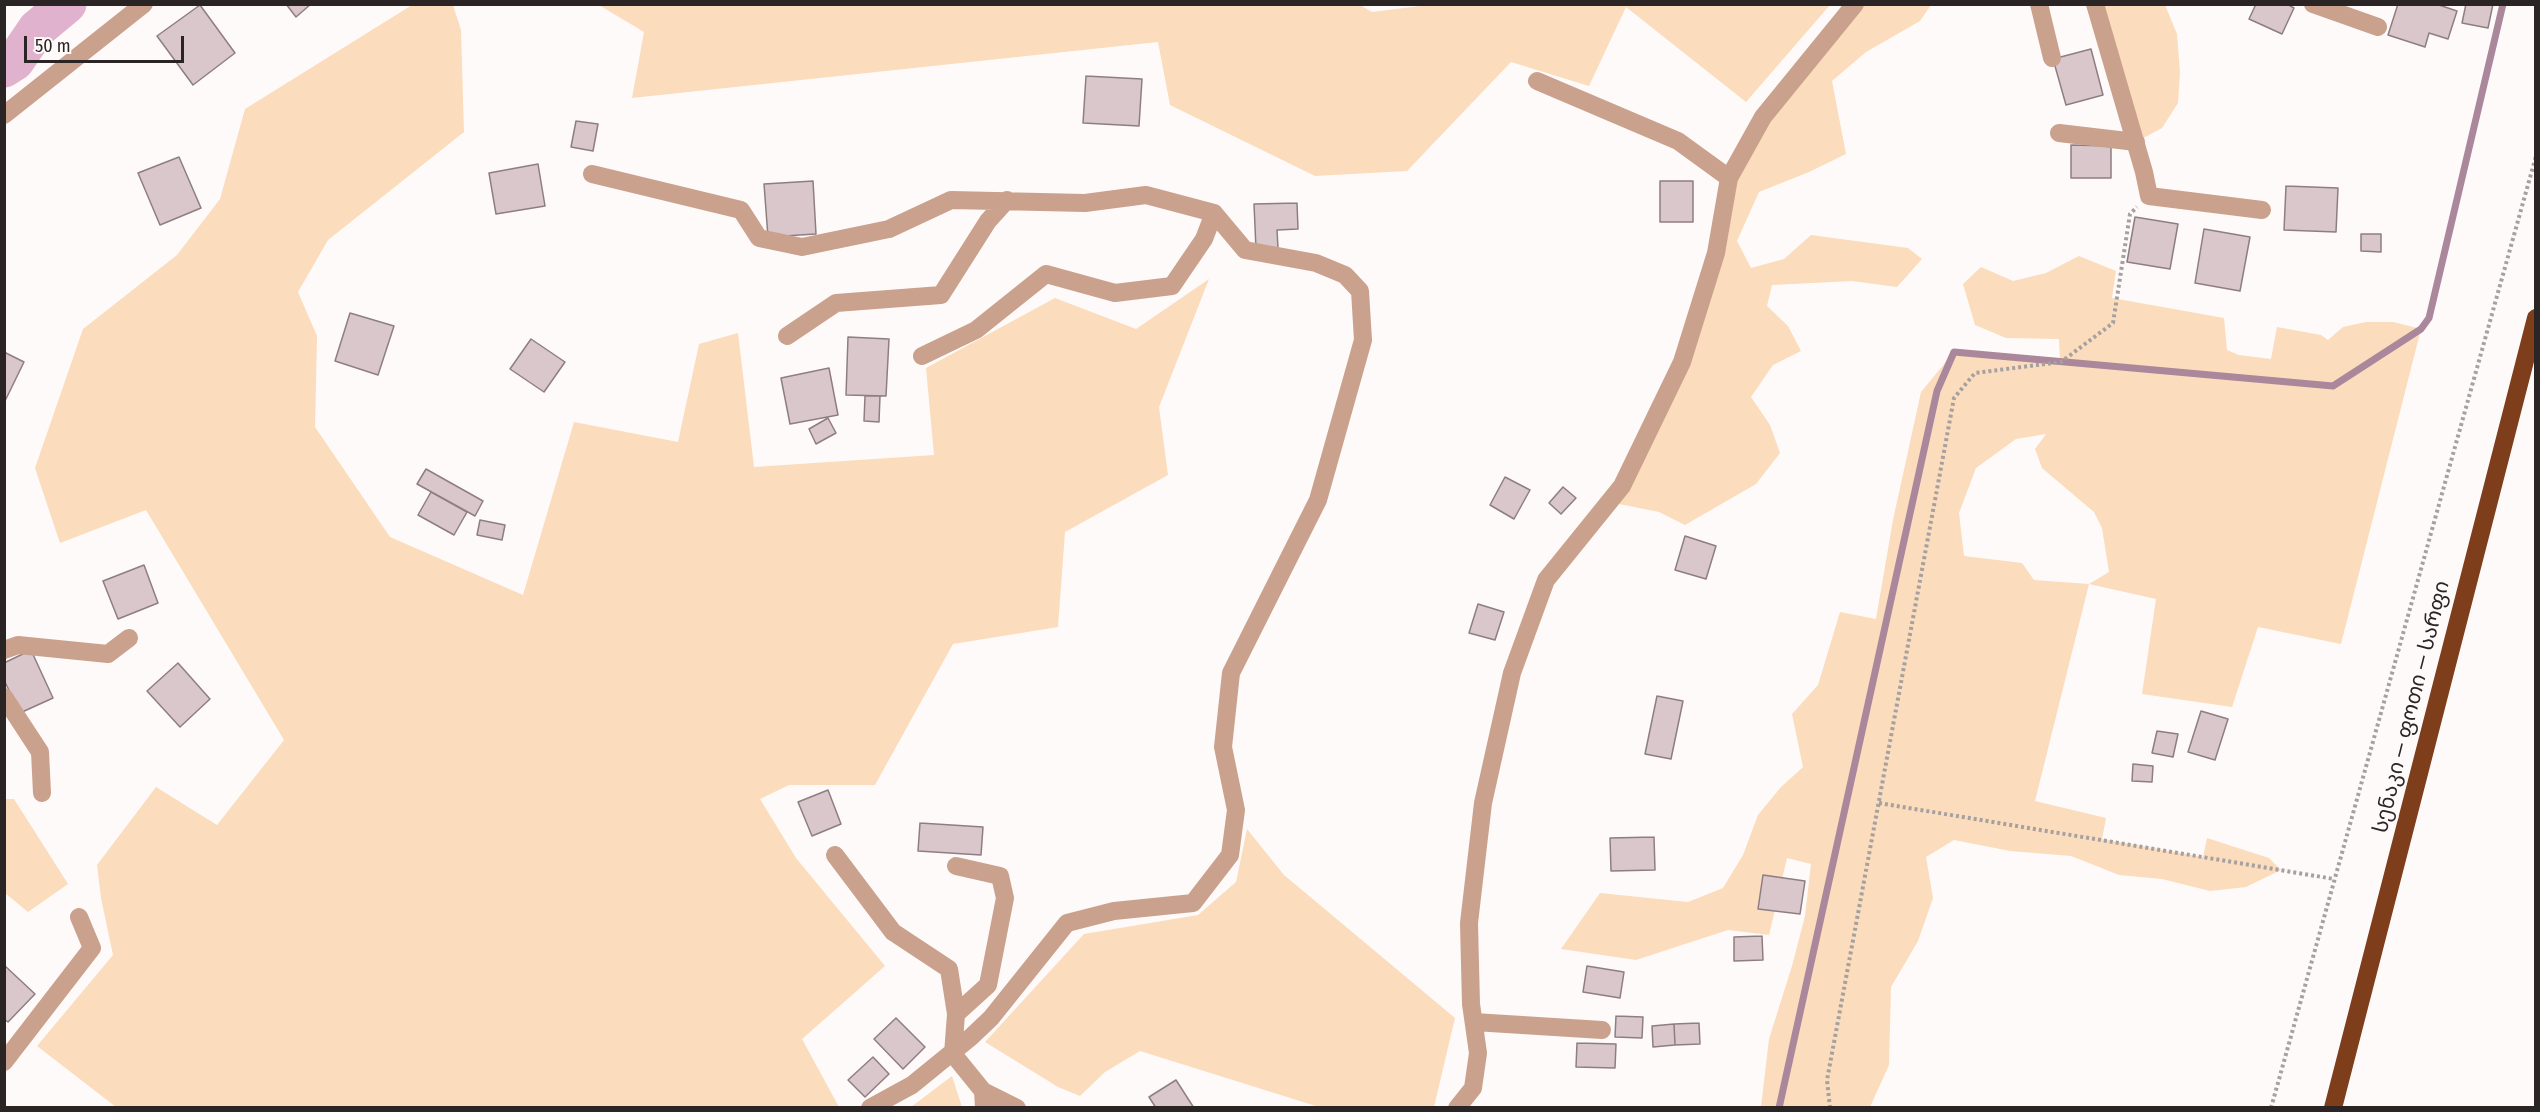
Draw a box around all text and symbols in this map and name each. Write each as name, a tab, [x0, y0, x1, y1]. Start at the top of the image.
scale bar	[27, 24, 188, 62]
text: 50 m	[35, 35, 71, 57]
street label: სენაკი — ფოთი — სარფი	[2368, 578, 2456, 836]

